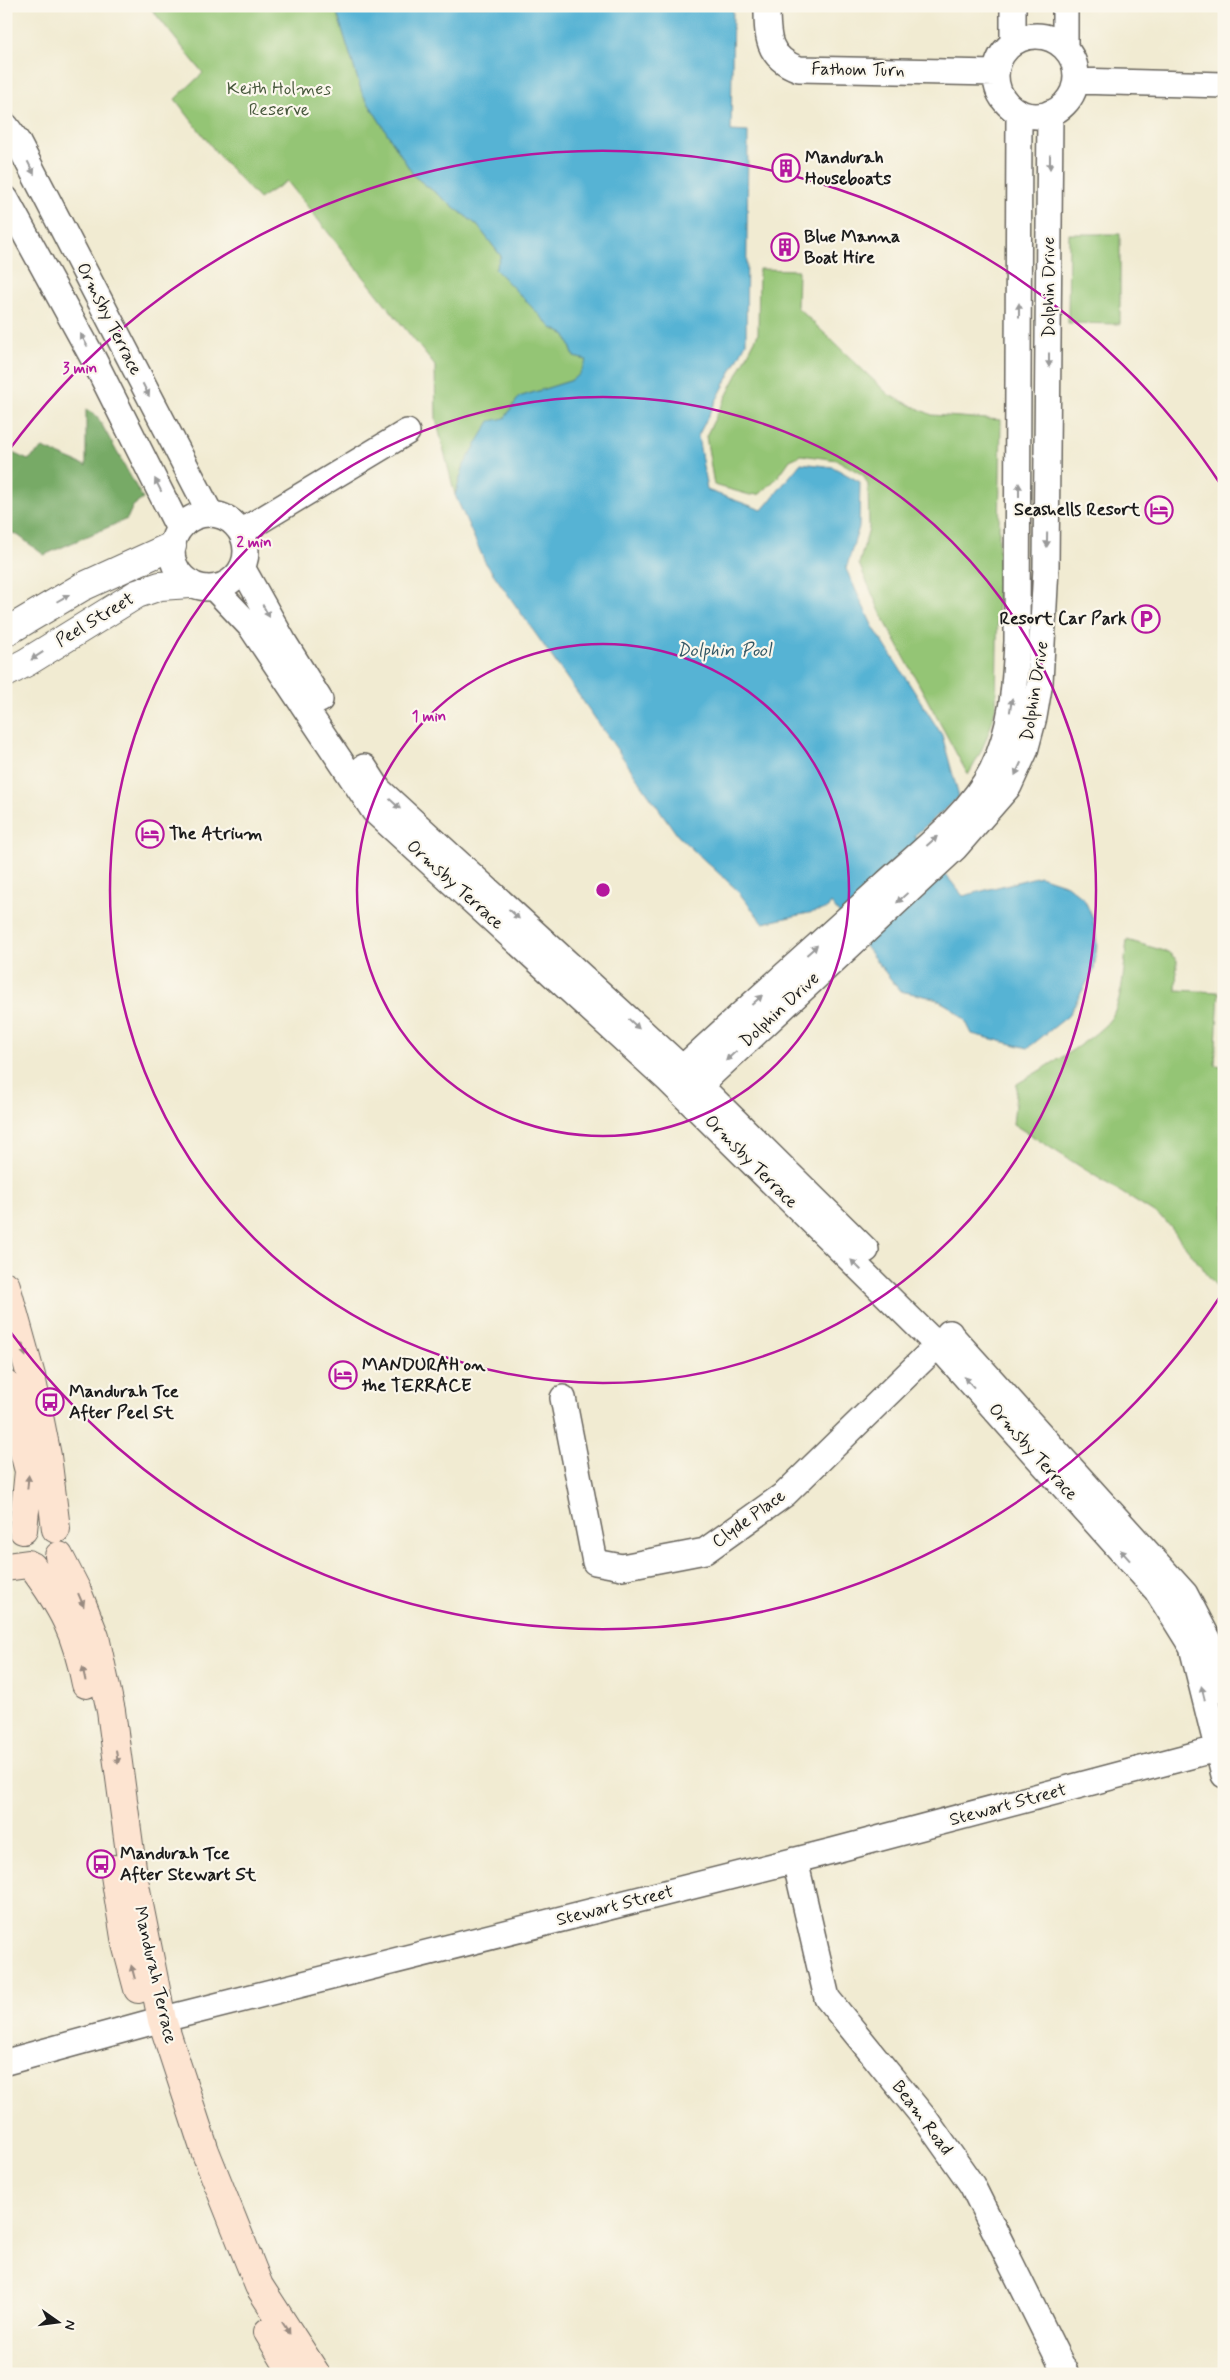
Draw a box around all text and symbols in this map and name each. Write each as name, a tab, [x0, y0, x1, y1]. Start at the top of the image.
street label: Fathom Turn	[811, 57, 905, 83]
park label: Keith Holmes Reserve	[227, 77, 331, 122]
place label: Mandurah Houseboats	[805, 146, 891, 191]
building icon: Mandurah Houseboats	[771, 153, 801, 183]
one-way arrow	[1046, 154, 1054, 170]
one-way arrow	[27, 161, 35, 175]
place label: Blue Manna Boat Hire	[804, 225, 900, 270]
building icon: Blue Manna Boat Hire	[770, 232, 800, 262]
street label: Dolphin Drive	[1037, 237, 1061, 337]
street label: Ormsby Terrace	[70, 258, 148, 380]
one-way arrow	[1015, 302, 1023, 318]
one-way arrow	[79, 334, 88, 347]
one-way arrow	[1045, 352, 1053, 368]
text: 3 min	[63, 359, 97, 379]
one-way arrow	[142, 383, 150, 397]
one-way arrow	[154, 478, 162, 492]
one-way arrow	[1015, 482, 1023, 498]
hotel icon: Seashells Resort	[1144, 495, 1174, 525]
place label: Seashells Resort	[1014, 498, 1140, 522]
one-way arrow	[1043, 532, 1051, 548]
text: 2 min	[236, 533, 272, 553]
street label: Peel Street	[51, 587, 139, 653]
one-way arrow	[57, 594, 70, 603]
parking icon: Resort Car Park	[1131, 604, 1161, 634]
one-way arrow	[262, 605, 271, 618]
place label: Resort Car Park	[999, 607, 1127, 631]
water label: Dolphin Pool	[676, 638, 773, 663]
street label: Dolphin Drive	[1015, 639, 1055, 743]
one-way arrow	[31, 651, 44, 660]
one-way arrow	[1008, 696, 1016, 712]
text: 1 min	[412, 707, 446, 727]
one-way arrow	[1013, 762, 1021, 776]
one-way arrow	[388, 798, 400, 810]
hotel icon: The Atrium	[135, 819, 165, 849]
place label: The Atrium	[169, 822, 263, 846]
street label: Ormsby Terrace	[401, 835, 509, 935]
one-way arrow	[926, 835, 939, 846]
centre of rings	[594, 881, 612, 899]
one-way arrow	[896, 892, 908, 904]
one-way arrow	[508, 908, 520, 920]
one-way arrow	[806, 944, 818, 956]
street label: Dolphin Drive	[735, 967, 825, 1053]
one-way arrow	[750, 994, 762, 1006]
one-way arrow	[628, 1018, 640, 1030]
one-way arrow	[725, 1050, 737, 1062]
street label: Ormsby Terrace	[699, 1110, 803, 1214]
one-way arrow	[850, 1260, 862, 1272]
one-way arrow	[20, 1342, 28, 1357]
place label: MANDURAH on the TERRACE	[361, 1353, 486, 1398]
hotel icon: MANDURAH on the TERRACE	[328, 1360, 358, 1390]
one-way arrow	[964, 1375, 975, 1388]
place label: Mandurah Tce After Peel St	[69, 1380, 179, 1425]
bus stop icon: Mandurah Tce After Peel St	[35, 1387, 65, 1417]
street label: Ormsby Terrace	[983, 1398, 1083, 1506]
one-way arrow	[24, 1474, 32, 1490]
street label: Clyde Place	[707, 1484, 791, 1554]
one-way arrow	[1119, 1548, 1130, 1561]
one-way arrow	[77, 1593, 85, 1607]
one-way arrow	[80, 1666, 88, 1682]
one-way arrow	[1199, 1686, 1207, 1701]
one-way arrow	[113, 1750, 121, 1766]
street label: Stewart Street	[947, 1778, 1069, 1832]
place label: Mandurah Tce After Stewart St	[120, 1842, 256, 1887]
bus stop icon: Mandurah Tce After Stewart St	[86, 1849, 116, 1879]
street label: Stewart Street	[554, 1880, 676, 1932]
street label: Mandurah Terrace	[128, 1904, 182, 2046]
one-way arrow	[129, 1965, 137, 1980]
street label: Beam Road	[886, 2076, 958, 2160]
north arrow	[32, 2298, 82, 2348]
text: N	[60, 2318, 80, 2332]
one-way arrow	[282, 2321, 291, 2335]

